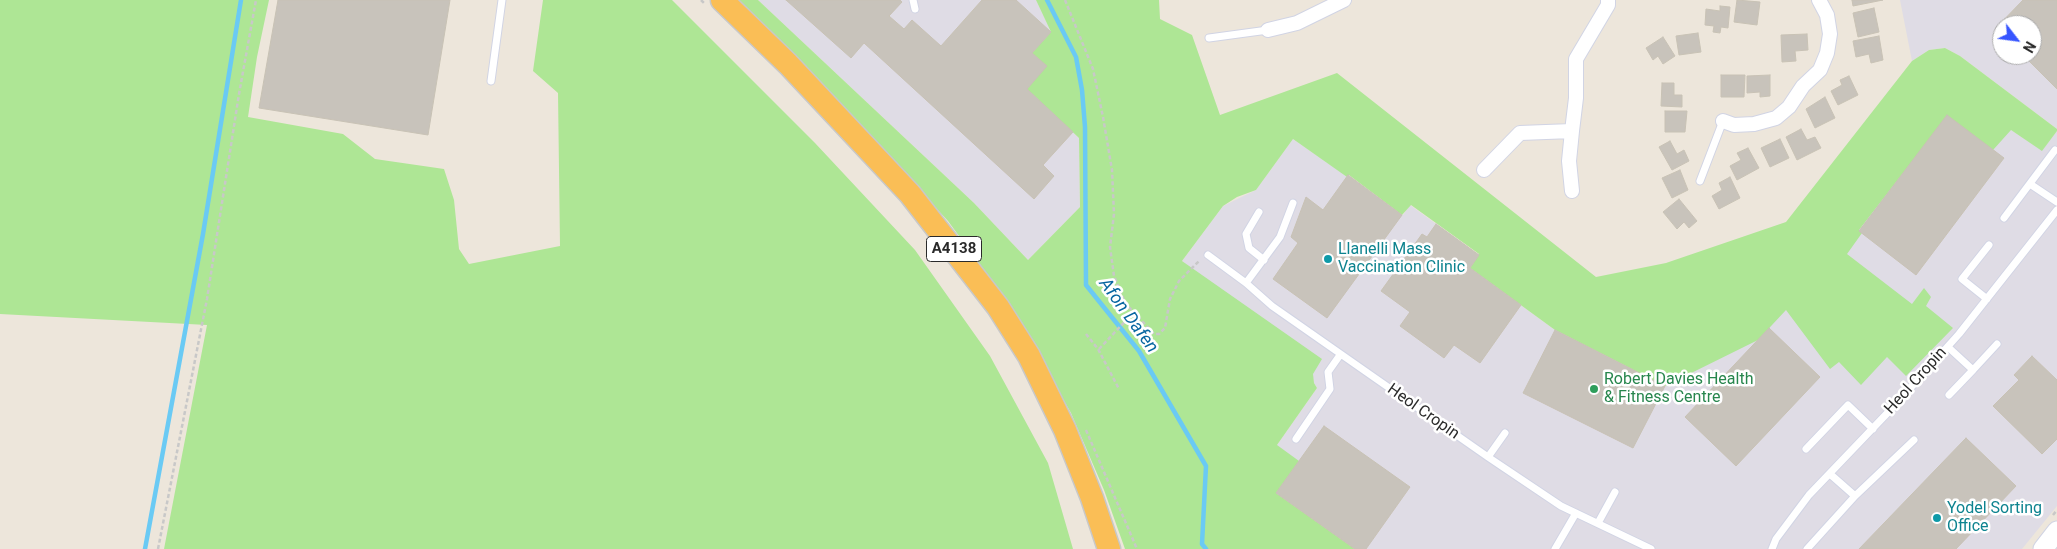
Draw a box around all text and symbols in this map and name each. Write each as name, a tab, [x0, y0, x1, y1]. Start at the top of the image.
north arrow	[1992, 15, 2042, 65]
text: N	[2020, 39, 2039, 55]
road number: A4138	[926, 236, 982, 262]
place label: Llanelli Mass Vaccination Clinic	[1338, 240, 1465, 278]
marker: Llanelli Mass Vaccination Clinic	[1322, 253, 1334, 265]
water label: Afon Dafen	[1094, 274, 1162, 358]
street label: Heol Cropin	[1881, 344, 1951, 418]
place label: Robert Davies Health & Fitness Centre	[1604, 370, 1753, 408]
street label: Heol Cropin	[1383, 380, 1463, 444]
marker: Robert Davies Health & Fitness Centre	[1588, 383, 1600, 395]
place label: Yodel Sorting Office	[1947, 499, 2042, 537]
marker: Yodel Sorting Office	[1931, 512, 1943, 524]

